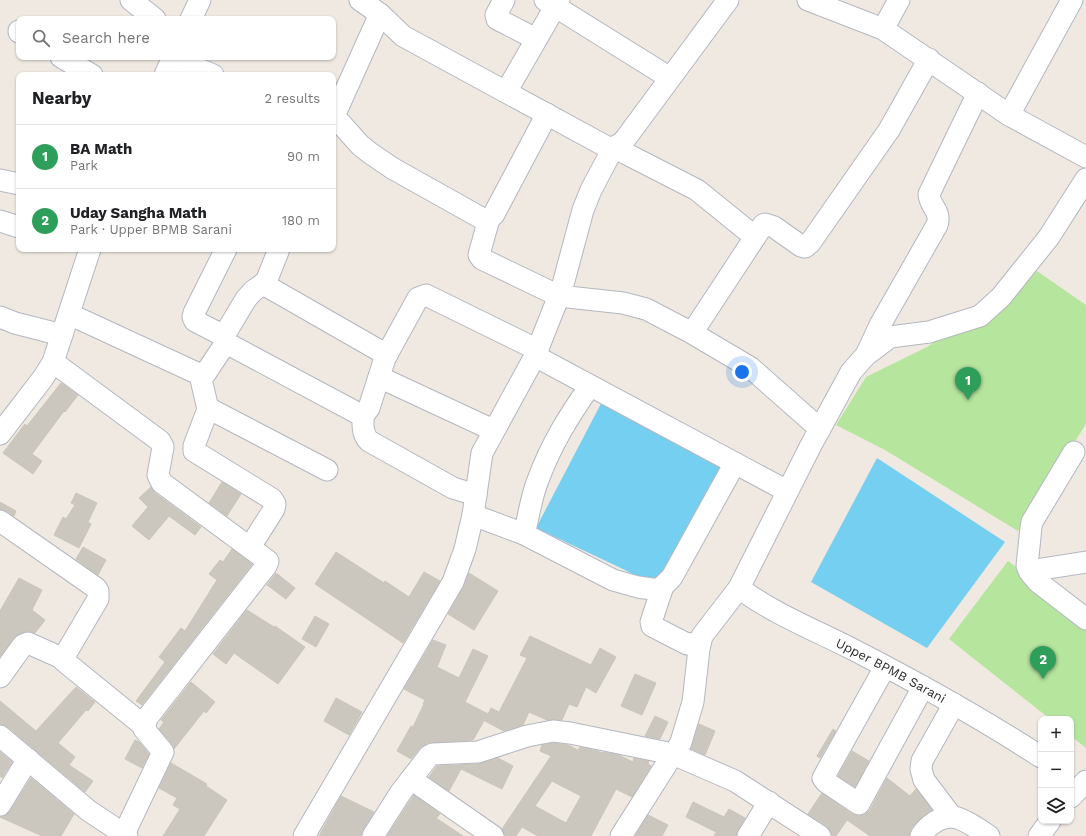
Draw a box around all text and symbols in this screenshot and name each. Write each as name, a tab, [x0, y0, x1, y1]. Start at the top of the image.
search box	[16, 16, 336, 60]
icon: search	[30, 27, 52, 49]
text: Search here	[62, 29, 150, 47]
text: Nearby	[32, 88, 91, 108]
text: 2 results	[265, 91, 320, 106]
text: BA Math	[70, 140, 132, 158]
text: 1	[42, 149, 48, 164]
text: 90 m	[287, 149, 320, 164]
text: Park	[70, 158, 98, 173]
text: Uday Sangha Math	[70, 204, 207, 222]
text: 2	[41, 213, 49, 228]
text: 180 m	[282, 213, 320, 228]
text: Park · Upper BPMB Sarani	[70, 222, 232, 237]
your location	[732, 362, 752, 382]
pin: 1	[955, 367, 981, 400]
street label: Upper BPMB Sarani	[834, 635, 949, 706]
pin: 2	[1030, 646, 1056, 679]
map controls	[1038, 716, 1074, 824]
button: +	[1038, 716, 1074, 752]
button: −	[1038, 752, 1074, 788]
button: layers	[1038, 788, 1074, 824]

